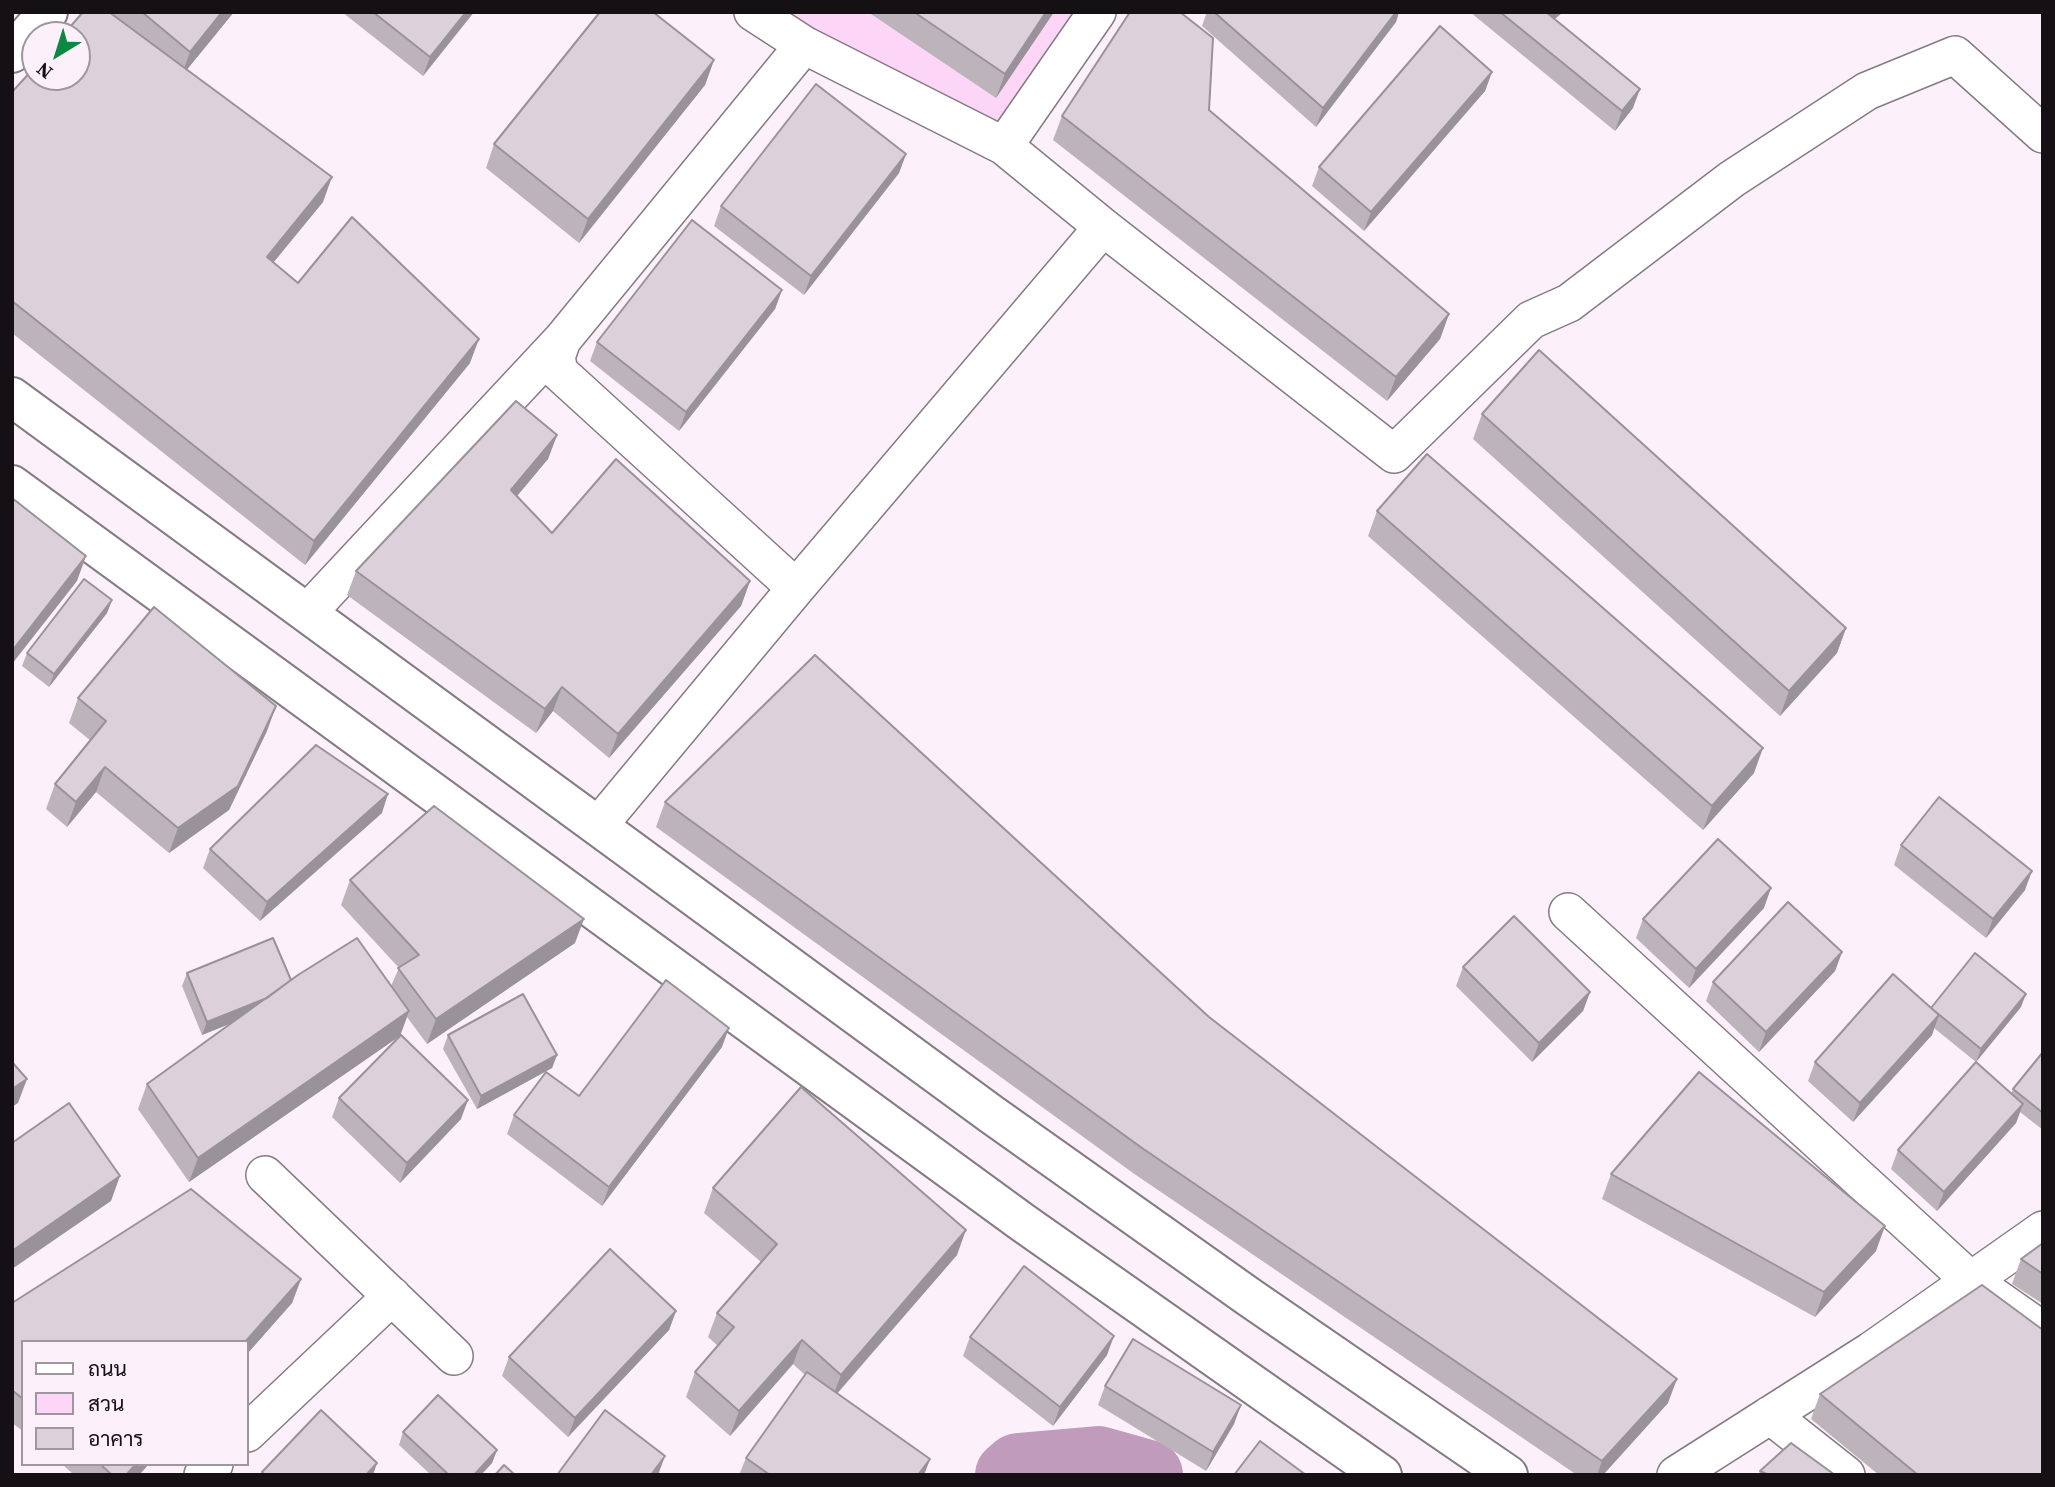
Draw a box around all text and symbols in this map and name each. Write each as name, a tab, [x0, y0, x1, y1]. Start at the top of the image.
north arrow	[21, 21, 91, 91]
text: N	[31, 56, 58, 85]
legend	[21, 1340, 248, 1466]
text: ถนน	[88, 1354, 127, 1383]
text: สวน	[88, 1389, 124, 1418]
text: อาคาร	[88, 1424, 144, 1453]

